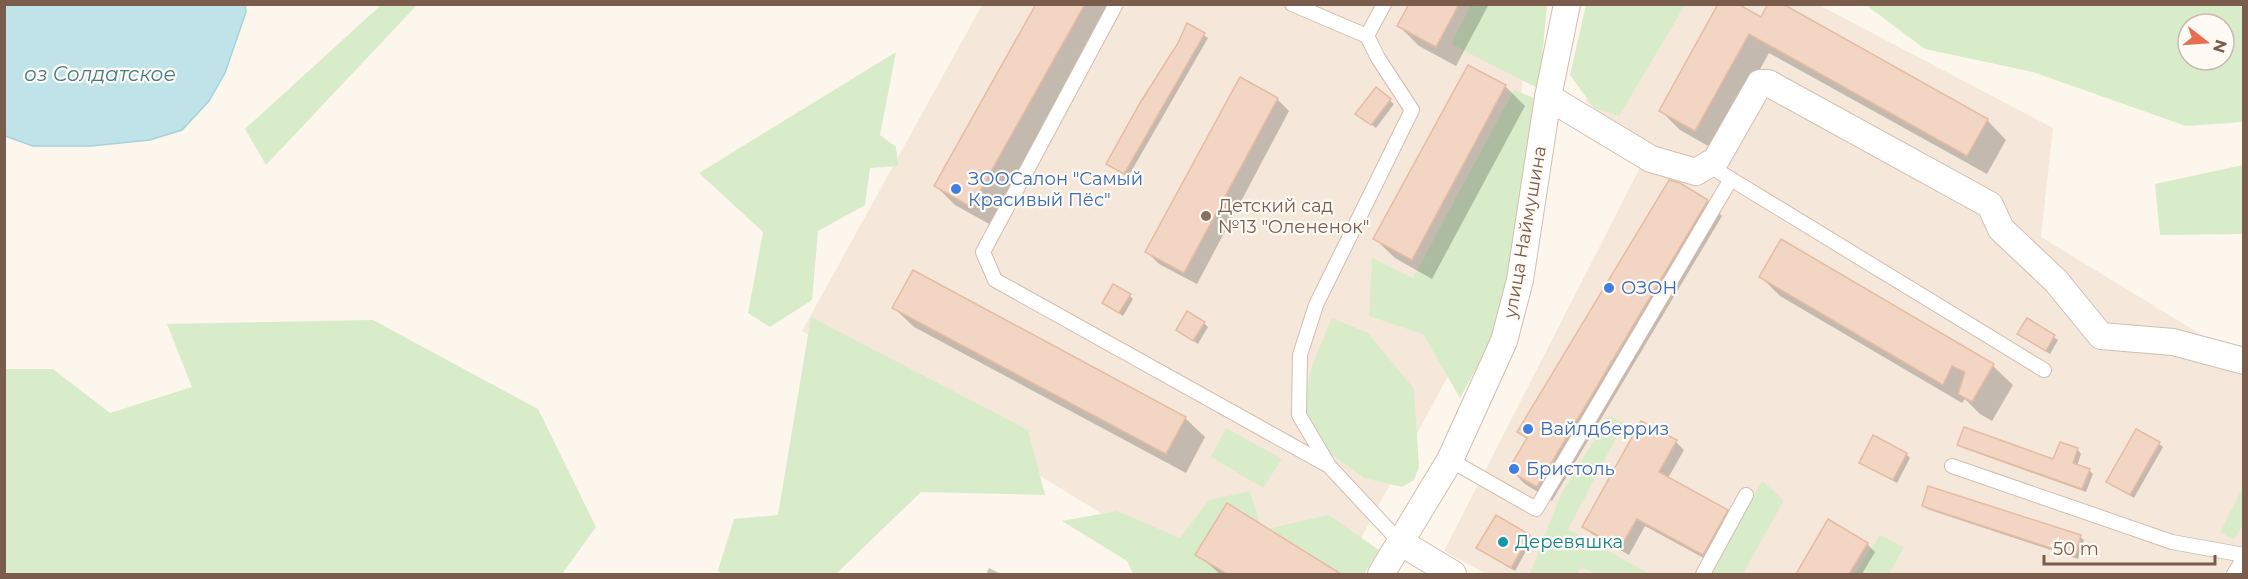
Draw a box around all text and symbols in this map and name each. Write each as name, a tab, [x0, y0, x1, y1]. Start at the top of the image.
north arrow	[2176, 12, 2236, 72]
text: N	[2209, 37, 2231, 55]
water label: оз Солдатское	[24, 62, 176, 86]
street label: улица Наймушина	[1499, 144, 1551, 321]
place label: ЗООСалон "Самый Красивый Пёс"	[968, 168, 1143, 211]
marker: ЗООСалон "Самый Красивый Пёс"	[949, 182, 963, 196]
place label: Детский сад №13 "Олененок"	[1218, 195, 1369, 238]
marker: Детский сад №13 "Олененок"	[1199, 209, 1213, 223]
place label: ОЗОН	[1621, 277, 1677, 299]
marker: ОЗОН	[1602, 281, 1616, 295]
place label: Вайлдберриз	[1540, 418, 1669, 440]
marker: Вайлдберриз	[1521, 422, 1535, 436]
place label: Бристоль	[1526, 458, 1615, 480]
marker: Бристоль	[1507, 462, 1521, 476]
scale bar	[2044, 528, 2215, 566]
place label: Деревяшка	[1515, 531, 1623, 553]
marker: Деревяшка	[1496, 535, 1510, 549]
text: 50 m	[2053, 538, 2099, 560]

